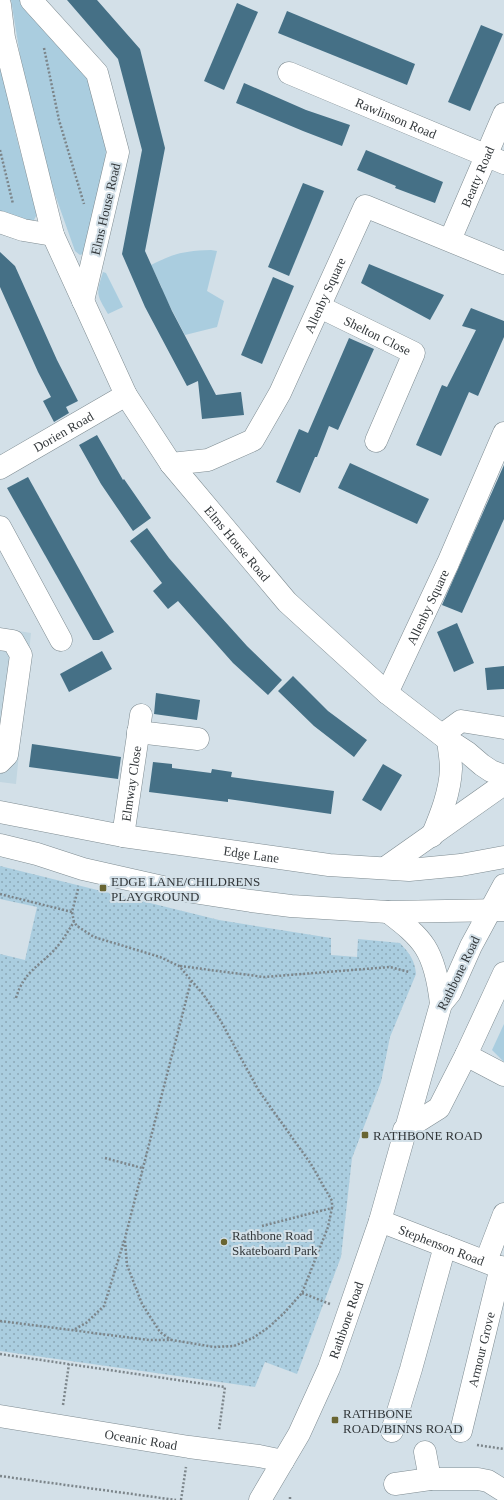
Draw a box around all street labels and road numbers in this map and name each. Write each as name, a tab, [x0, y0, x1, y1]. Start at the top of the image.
street label: Rawlinson Road	[353, 95, 439, 142]
street label: Beatty Road	[458, 144, 497, 209]
street label: Elms House Road	[88, 161, 123, 257]
street label: Allenby Square	[301, 255, 349, 336]
street label: Shelton Close	[341, 313, 413, 358]
street label: Dorien Road	[31, 408, 97, 455]
street label: Elms House Road	[201, 503, 274, 585]
street label: Allenby Square	[404, 567, 452, 647]
street label: Elmway Close	[118, 745, 144, 822]
street label: Edge Lane	[223, 843, 280, 866]
street label: Rathbone Road	[434, 933, 483, 1013]
street label: Stephenson Road	[396, 1222, 487, 1269]
street label: Rathbone Road	[326, 1279, 367, 1361]
street label: Armour Grove	[465, 1310, 498, 1389]
street label: Oceanic Road	[104, 1426, 179, 1453]

